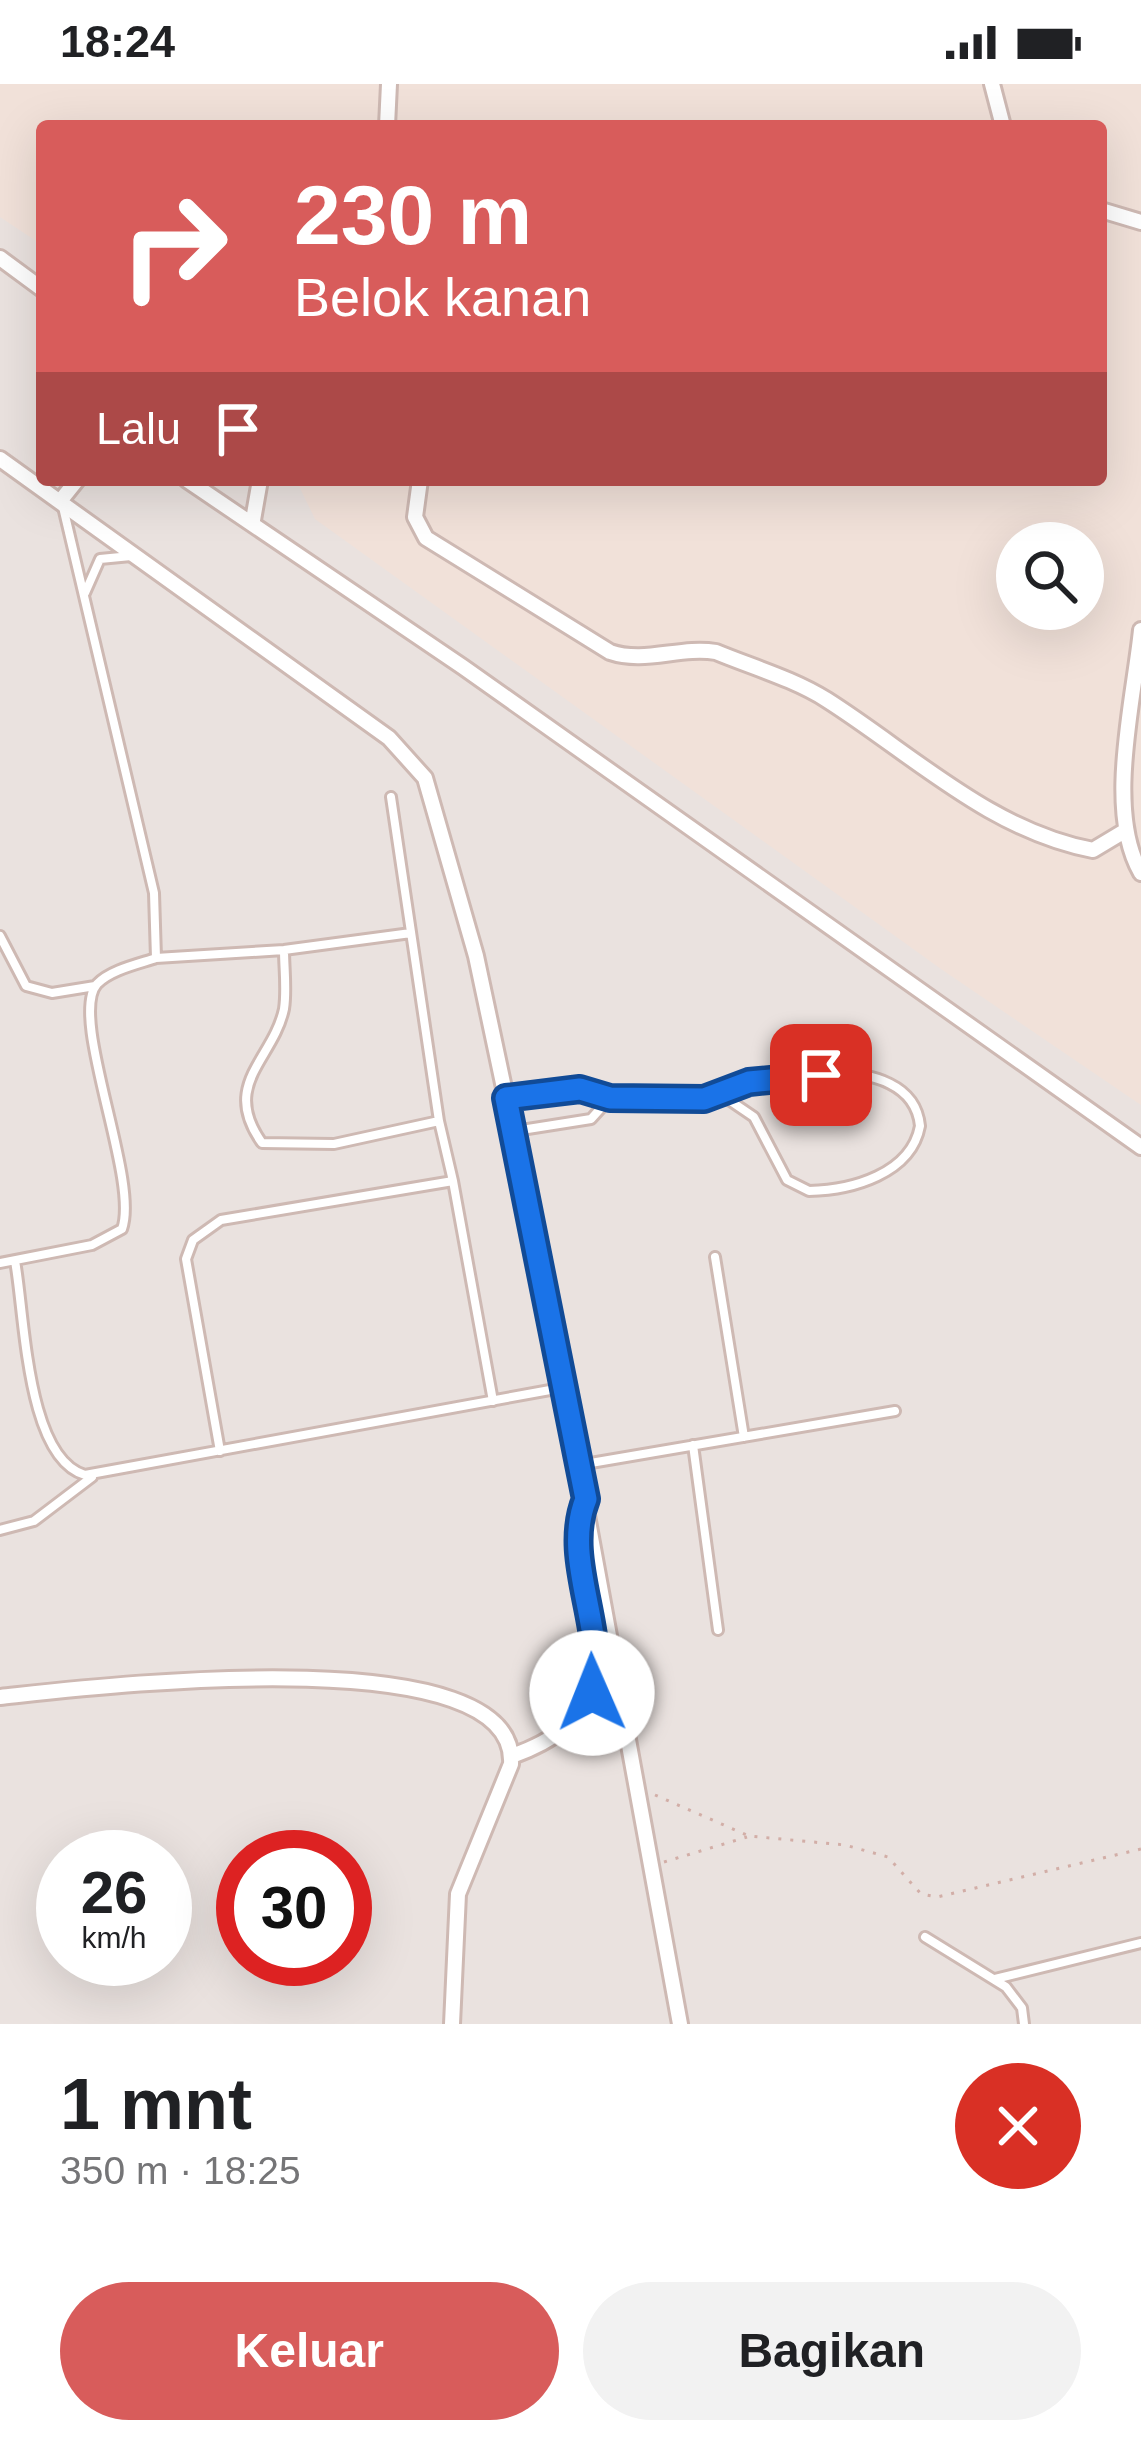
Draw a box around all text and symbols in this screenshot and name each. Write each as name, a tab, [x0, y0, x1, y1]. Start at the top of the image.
text: 18:24	[60, 16, 175, 67]
icon: right	[96, 168, 252, 324]
text: 230 m	[294, 168, 532, 262]
text: Belok kanan	[294, 267, 591, 327]
icon: arrive	[205, 396, 271, 462]
text: Lalu	[96, 403, 181, 454]
map controls	[996, 522, 1104, 630]
button: search	[996, 522, 1104, 630]
pin	[770, 1024, 872, 1126]
icon: arrive	[788, 1042, 854, 1108]
position arrow	[529, 1630, 655, 1756]
speed limit sign: 30	[216, 1830, 372, 1986]
text: 26	[81, 1859, 147, 1926]
text: km/h	[81, 1921, 147, 1954]
button: close	[955, 2063, 1081, 2189]
text: 1 mnt	[60, 2064, 252, 2144]
text: 350 m · 18:25	[60, 2149, 301, 2192]
button: Keluar	[60, 2282, 559, 2420]
button: Bagikan	[583, 2282, 1081, 2420]

